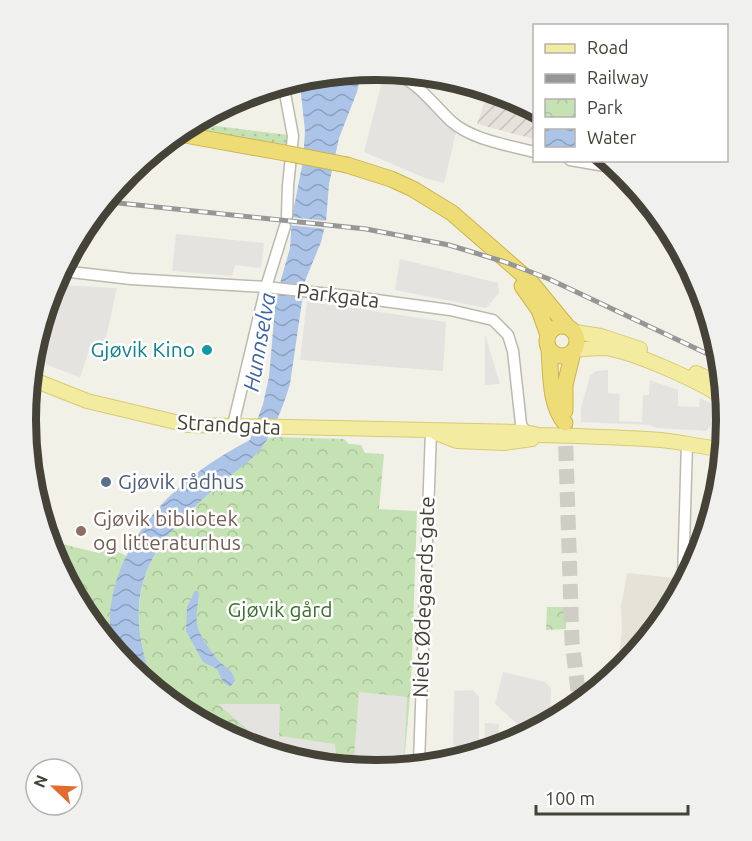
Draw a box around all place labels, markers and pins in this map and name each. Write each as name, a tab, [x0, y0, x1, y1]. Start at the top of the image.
place label: Gjøvik Kino	[90, 337, 195, 361]
marker: Gjøvik Kino	[200, 343, 214, 357]
place label: Gjøvik rådhus	[118, 469, 244, 493]
marker: Gjøvik rådhus	[99, 475, 113, 489]
place label: Gjøvik bibliotek og litteraturhus	[93, 506, 241, 554]
marker: Gjøvik bibliotek og litteraturhus	[74, 524, 88, 538]

